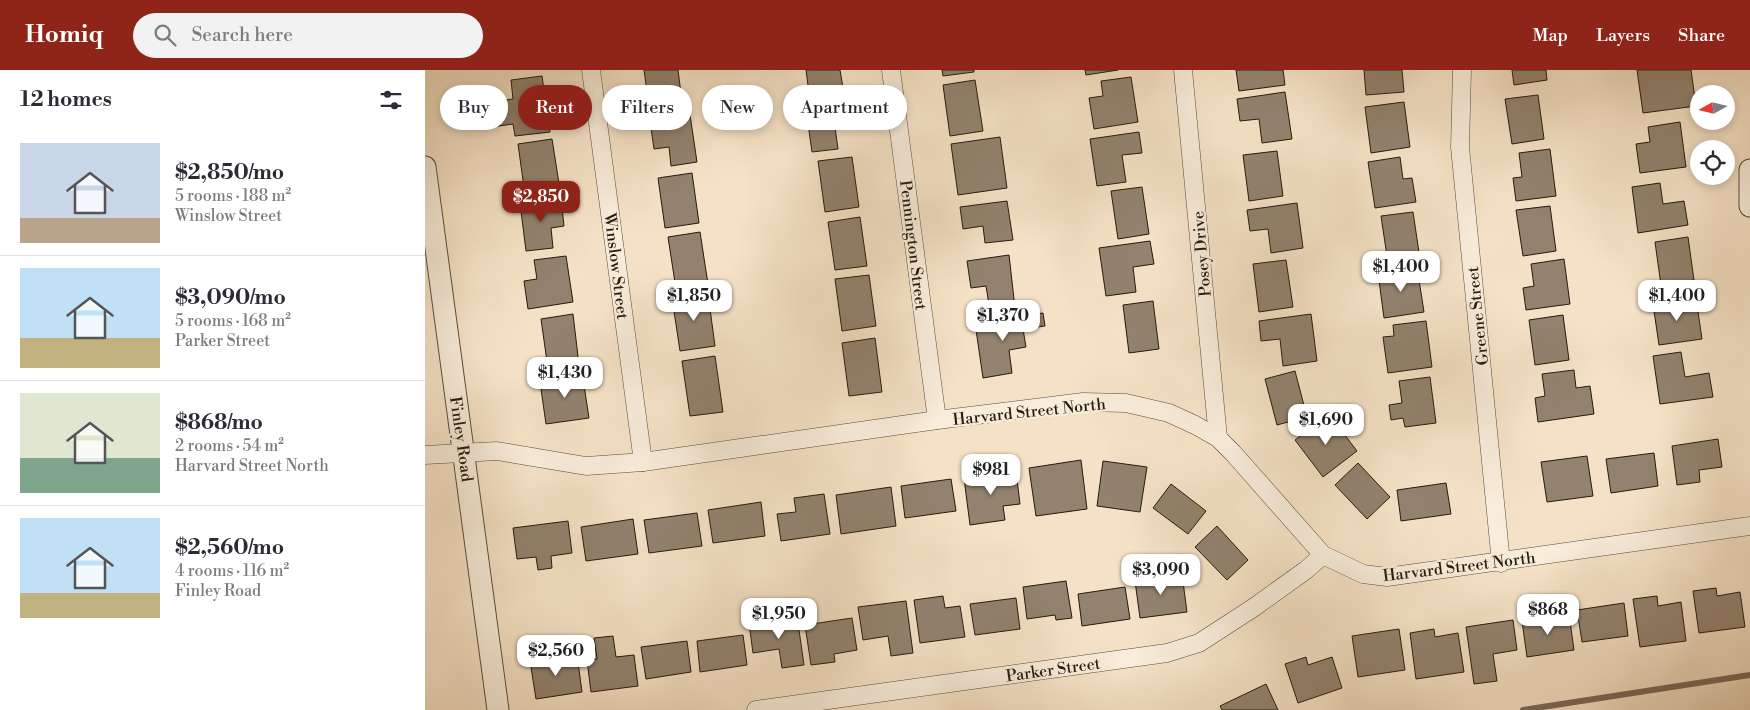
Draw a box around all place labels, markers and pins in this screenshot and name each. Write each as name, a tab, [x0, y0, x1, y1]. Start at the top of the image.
pin: $2,850	[500, 180, 582, 223]
pin: $1,400	[1360, 250, 1442, 293]
pin: $1,850	[653, 280, 735, 322]
pin: $1,400	[1636, 280, 1718, 322]
pin: $1,370	[962, 300, 1044, 342]
pin: $1,430	[524, 356, 606, 399]
pin: $1,690	[1285, 404, 1367, 446]
pin: $981	[961, 454, 1021, 496]
pin: $3,090	[1120, 554, 1202, 596]
pin: $868	[1518, 594, 1578, 636]
pin: $1,950	[738, 598, 820, 640]
pin: $2,560	[515, 634, 597, 677]

